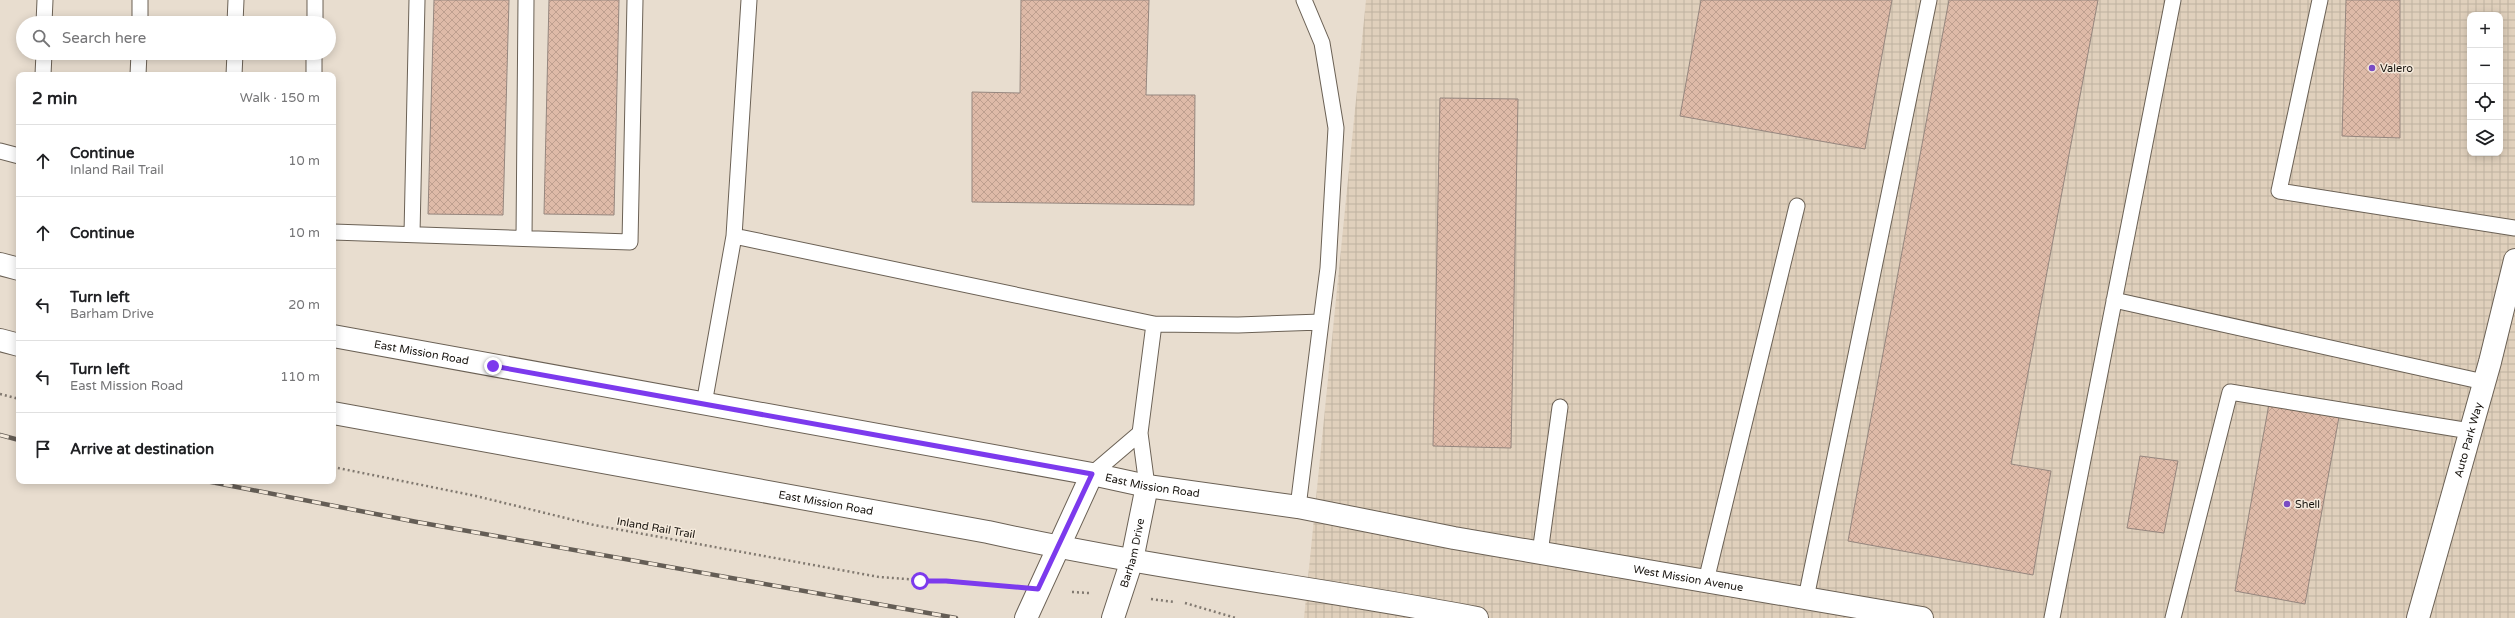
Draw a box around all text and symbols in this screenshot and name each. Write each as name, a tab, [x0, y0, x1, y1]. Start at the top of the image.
map controls	[2467, 12, 2503, 156]
button: +	[2467, 12, 2503, 48]
search box	[16, 16, 336, 60]
icon: search	[30, 27, 52, 49]
text: Search here	[62, 29, 146, 47]
button: −	[2467, 48, 2503, 84]
place label: Valero	[2380, 62, 2413, 75]
marker: Valero	[2367, 63, 2377, 73]
button: locate	[2467, 84, 2503, 120]
text: 2 min	[32, 88, 77, 109]
text: Walk · 150 m	[240, 90, 320, 106]
button: layers	[2467, 120, 2503, 156]
text: Continue	[70, 144, 134, 162]
icon: ahead	[32, 150, 54, 172]
text: 10 m	[288, 153, 320, 169]
text: Inland Rail Trail	[70, 162, 164, 178]
icon: ahead	[32, 222, 54, 244]
text: Continue	[70, 224, 134, 242]
text: 10 m	[288, 225, 320, 241]
text: Turn left	[70, 288, 130, 306]
icon: left	[32, 294, 54, 316]
text: 20 m	[288, 297, 320, 313]
text: Barham Drive	[70, 306, 154, 322]
street label: East Mission Road	[373, 337, 470, 367]
route end	[484, 357, 502, 375]
text: Turn left	[70, 360, 130, 378]
icon: left	[32, 366, 54, 388]
text: 110 m	[280, 369, 320, 385]
text: East Mission Road	[70, 378, 183, 394]
street label: Auto Park Way	[2451, 401, 2485, 479]
icon: arrive	[32, 438, 54, 460]
text: Arrive at destination	[70, 440, 214, 458]
street label: East Mission Road	[1104, 471, 1201, 500]
street label: East Mission Road	[778, 488, 874, 518]
place label: Shell	[2295, 498, 2320, 511]
marker: Shell	[2282, 499, 2292, 509]
street label: Inland Rail Trail	[616, 515, 696, 541]
street label: Barham Drive	[1117, 517, 1147, 589]
street label: West Mission Avenue	[1632, 562, 1744, 594]
route start	[911, 572, 929, 590]

